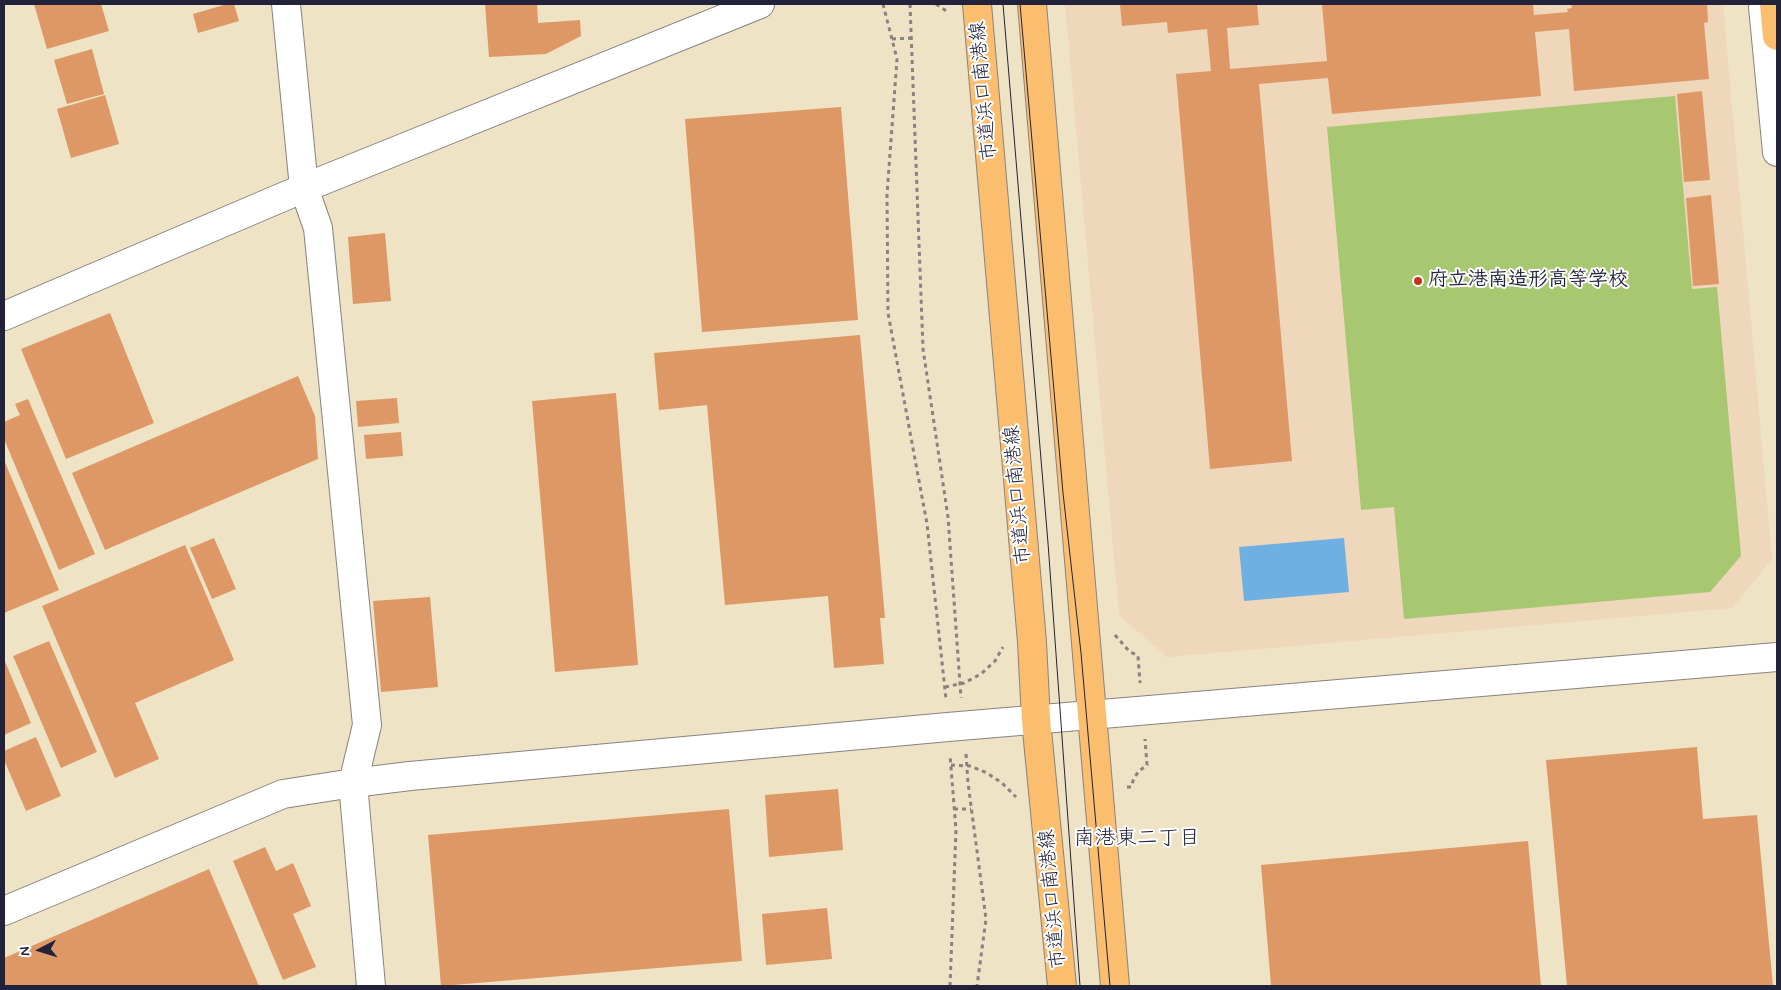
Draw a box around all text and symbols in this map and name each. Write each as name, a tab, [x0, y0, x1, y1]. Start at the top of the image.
street label: 市道浜口南港線	[967, 20, 1003, 162]
place label: 府立港南造形高等学校	[1428, 269, 1628, 293]
marker: 府立港南造形高等学校	[1412, 275, 1424, 287]
street label: 市道浜口南港線	[1001, 424, 1037, 566]
district label: 南港東二丁目	[1074, 827, 1200, 853]
street label: 市道浜口南港線	[1036, 828, 1072, 970]
north arrow	[15, 925, 65, 975]
text: N	[16, 946, 34, 957]

